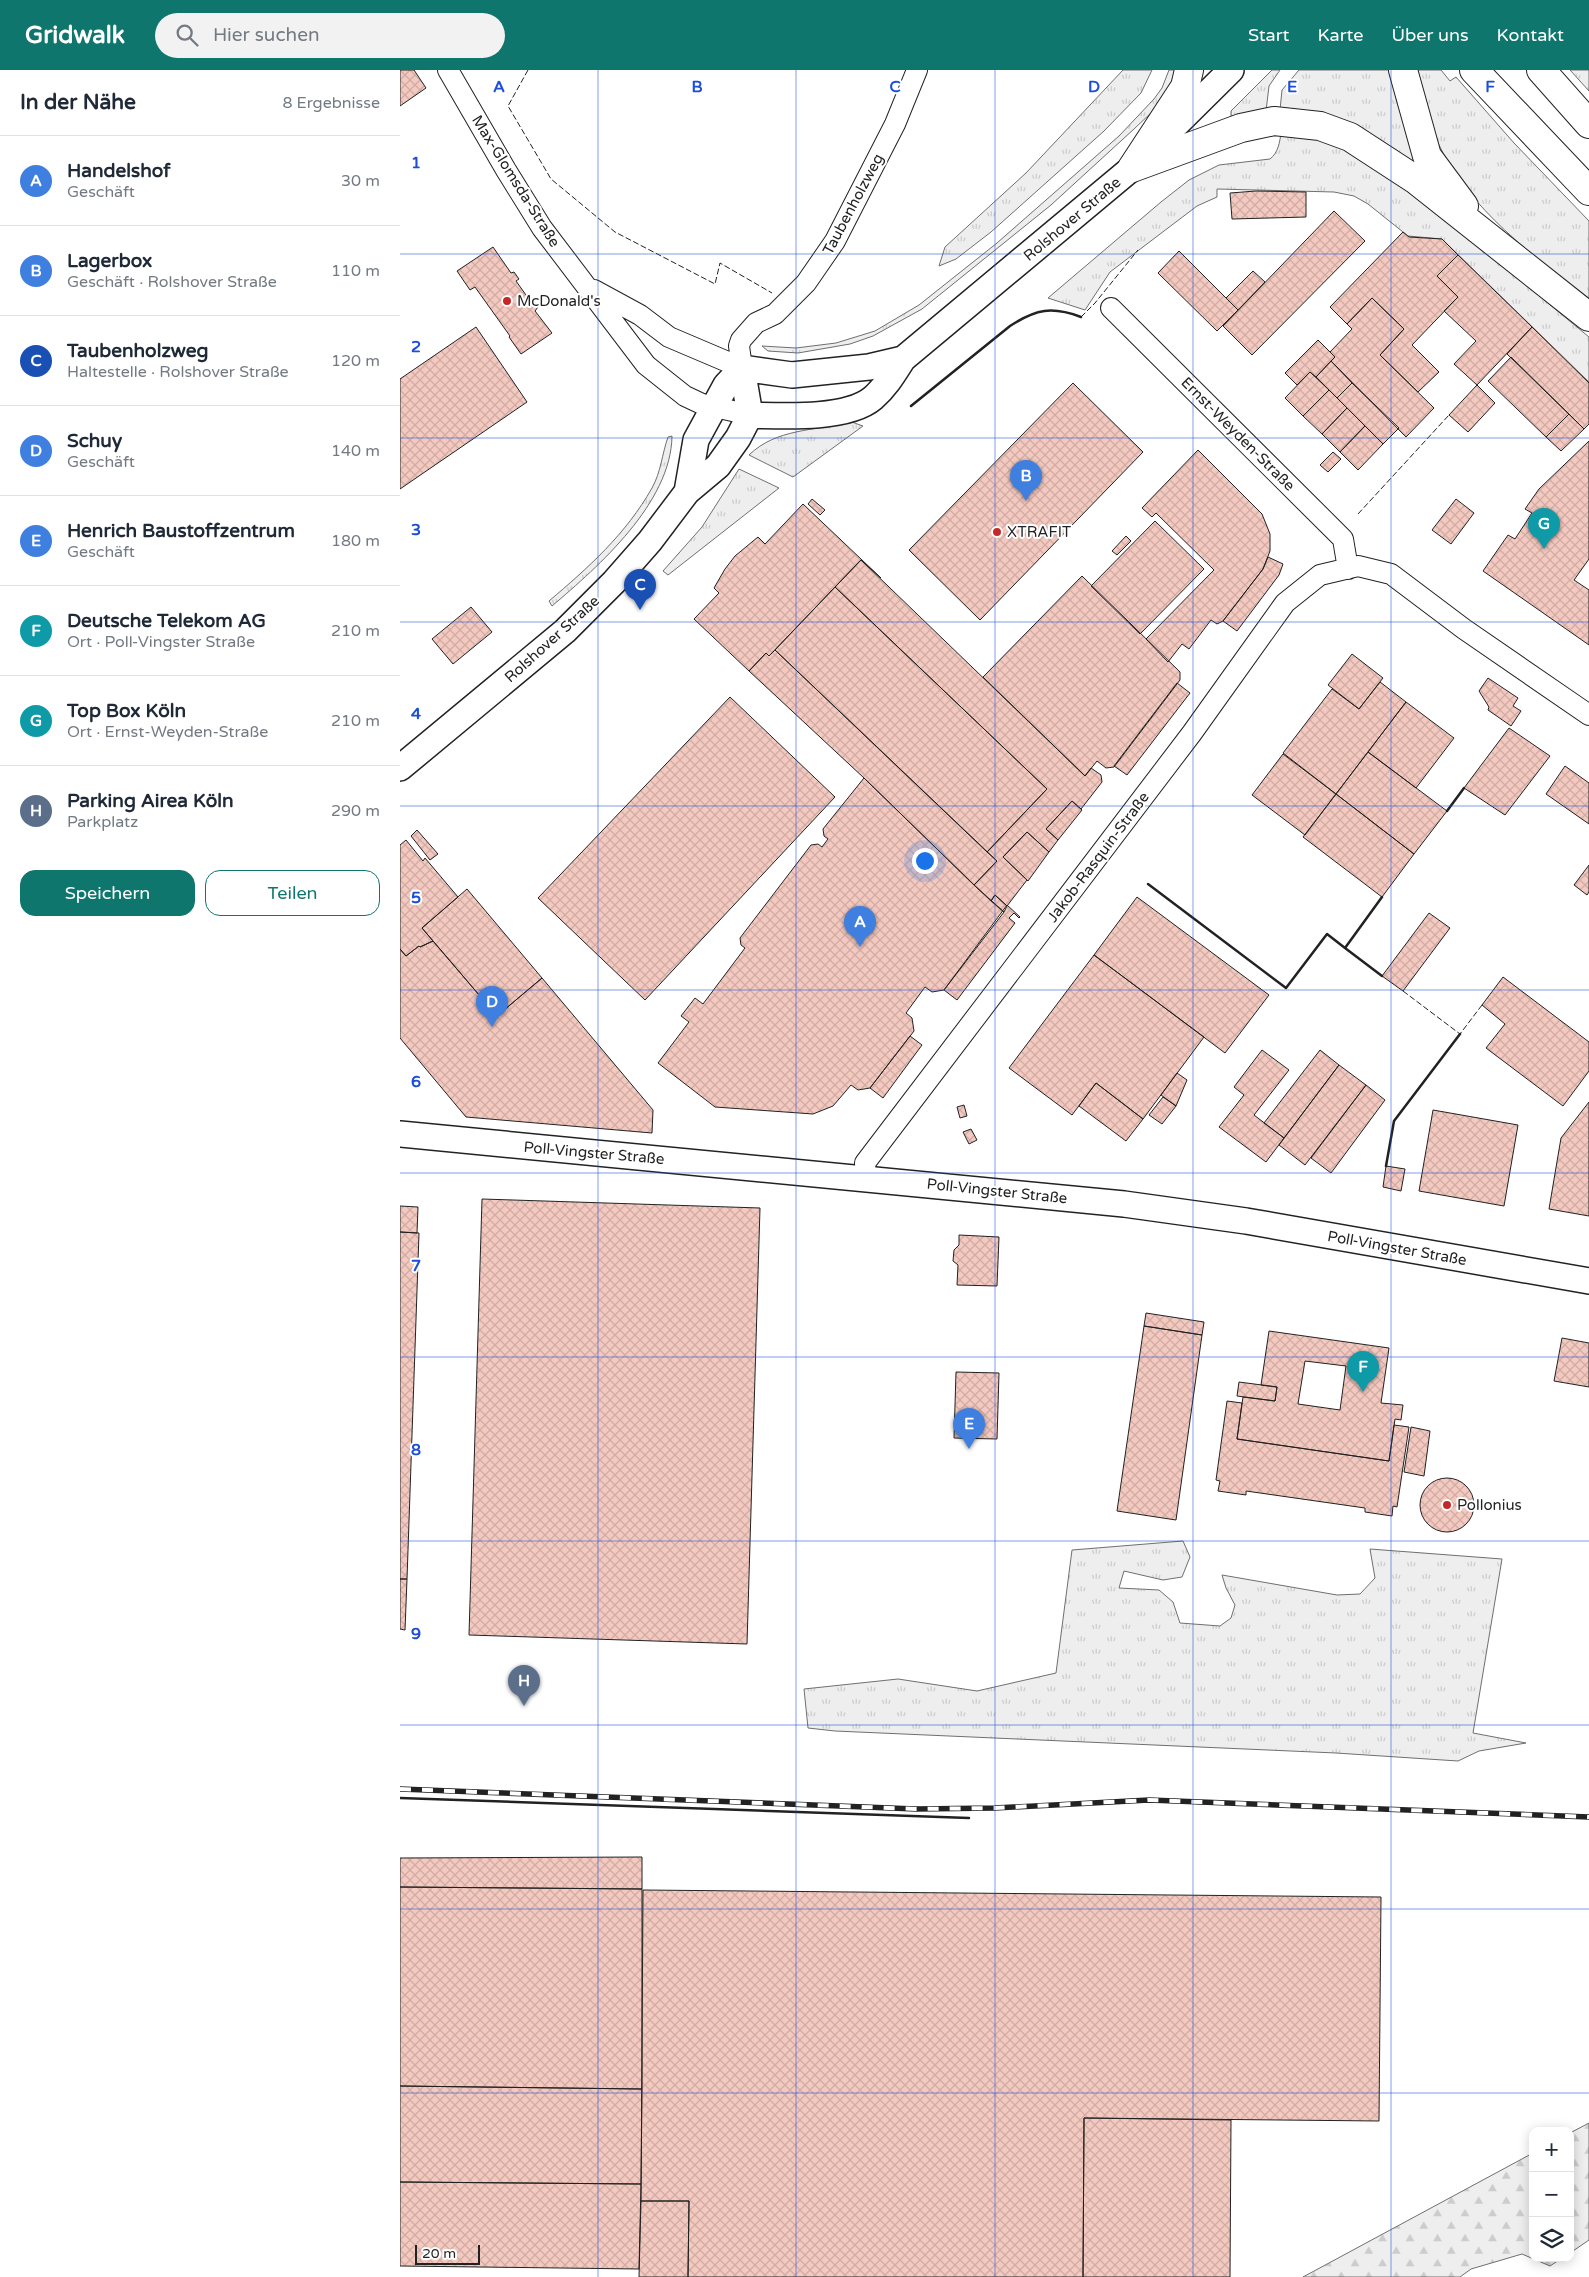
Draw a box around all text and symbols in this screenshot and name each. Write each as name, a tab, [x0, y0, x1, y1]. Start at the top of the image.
search box	[155, 13, 505, 58]
text: Gridwalk	[25, 21, 125, 50]
icon: search	[173, 21, 201, 49]
text: Hier suchen	[213, 24, 319, 46]
text: Start	[1248, 24, 1289, 46]
text: Karte	[1317, 24, 1363, 46]
text: Über uns	[1391, 24, 1469, 46]
text: Kontakt	[1497, 24, 1564, 46]
text: A	[493, 77, 505, 97]
text: B	[691, 77, 703, 97]
text: C	[889, 77, 901, 97]
text: D	[1088, 77, 1100, 97]
text: E	[1287, 77, 1297, 97]
text: F	[1485, 77, 1495, 97]
text: In der Nähe	[20, 90, 136, 115]
text: 8 Ergebnisse	[282, 93, 380, 113]
street label: Max-Glomsda-Straße	[468, 112, 564, 250]
street label: Taubenholzweg	[819, 150, 887, 258]
text: 1	[411, 153, 421, 173]
text: Handelshof	[67, 160, 170, 182]
text: A	[30, 171, 42, 191]
text: 30 m	[341, 171, 380, 191]
street label: Rolshover Straße	[1020, 173, 1124, 265]
text: Geschäft	[67, 182, 135, 202]
text: Lagerbox	[67, 250, 152, 272]
text: B	[30, 261, 42, 281]
text: 110 m	[331, 261, 380, 281]
text: Geschäft · Rolshover Straße	[67, 272, 277, 292]
place label: McDonald's	[517, 292, 601, 310]
marker: McDonald's	[501, 295, 513, 307]
text: 2	[411, 337, 421, 357]
text: Taubenholzweg	[67, 340, 209, 362]
text: C	[30, 351, 42, 371]
text: 120 m	[331, 351, 380, 371]
text: Haltestelle · Rolshover Straße	[67, 362, 289, 382]
street label: Ernst-Weyden-Straße	[1177, 373, 1299, 495]
text: Schuy	[67, 430, 122, 452]
text: D	[30, 441, 42, 461]
text: 140 m	[331, 441, 380, 461]
text: Geschäft	[67, 452, 135, 472]
pin: B	[1010, 460, 1042, 501]
pin: G	[1528, 508, 1560, 549]
text: Henrich Baustoffzentrum	[67, 520, 295, 542]
text: 3	[411, 520, 421, 540]
place label: XTRAFIT	[1007, 523, 1071, 541]
marker: XTRAFIT	[991, 526, 1003, 538]
text: E	[31, 531, 41, 551]
text: 180 m	[331, 531, 380, 551]
text: Geschäft	[67, 542, 135, 562]
pin: C	[624, 569, 656, 610]
street label: Rolshover Straße	[501, 592, 603, 686]
text: Deutsche Telekom AG	[67, 610, 266, 632]
text: F	[31, 621, 41, 641]
text: 210 m	[331, 621, 380, 641]
text: Ort · Poll-Vingster Straße	[67, 632, 255, 652]
text: Top Box Köln	[67, 700, 186, 722]
text: 4	[411, 704, 421, 724]
text: G	[30, 711, 42, 731]
text: 210 m	[331, 711, 380, 731]
text: Ort · Ernst-Weyden-Straße	[67, 722, 268, 742]
street label: Jakob-Rasquin-Straße	[1043, 788, 1153, 926]
text: Parking Airea Köln	[67, 790, 234, 812]
text: H	[30, 801, 42, 821]
text: 290 m	[331, 801, 380, 821]
text: Parkplatz	[67, 812, 138, 832]
your location	[912, 848, 938, 874]
button: Speichern	[20, 870, 195, 916]
button: Teilen	[205, 870, 380, 916]
text: 5	[411, 888, 421, 908]
pin: A	[844, 906, 876, 947]
pin: D	[476, 986, 508, 1027]
text: 6	[411, 1072, 421, 1092]
street label: Poll-Vingster Straße	[523, 1138, 665, 1168]
street label: Poll-Vingster Straße	[926, 1175, 1068, 1207]
street label: Poll-Vingster Straße	[1326, 1227, 1468, 1269]
text: 7	[411, 1256, 421, 1276]
pin: F	[1347, 1351, 1379, 1392]
pin: E	[953, 1408, 985, 1449]
text: 8	[411, 1440, 421, 1460]
place label: Pollonius	[1457, 1496, 1522, 1514]
marker: Pollonius	[1441, 1499, 1453, 1511]
text: 9	[411, 1624, 421, 1644]
pin: H	[508, 1665, 540, 1706]
map controls	[1529, 2127, 1574, 2262]
button: +	[1529, 2127, 1574, 2172]
button: −	[1529, 2172, 1574, 2217]
button: layers	[1529, 2217, 1574, 2262]
scale bar	[415, 2242, 480, 2265]
text: 20 m	[422, 2245, 456, 2262]

